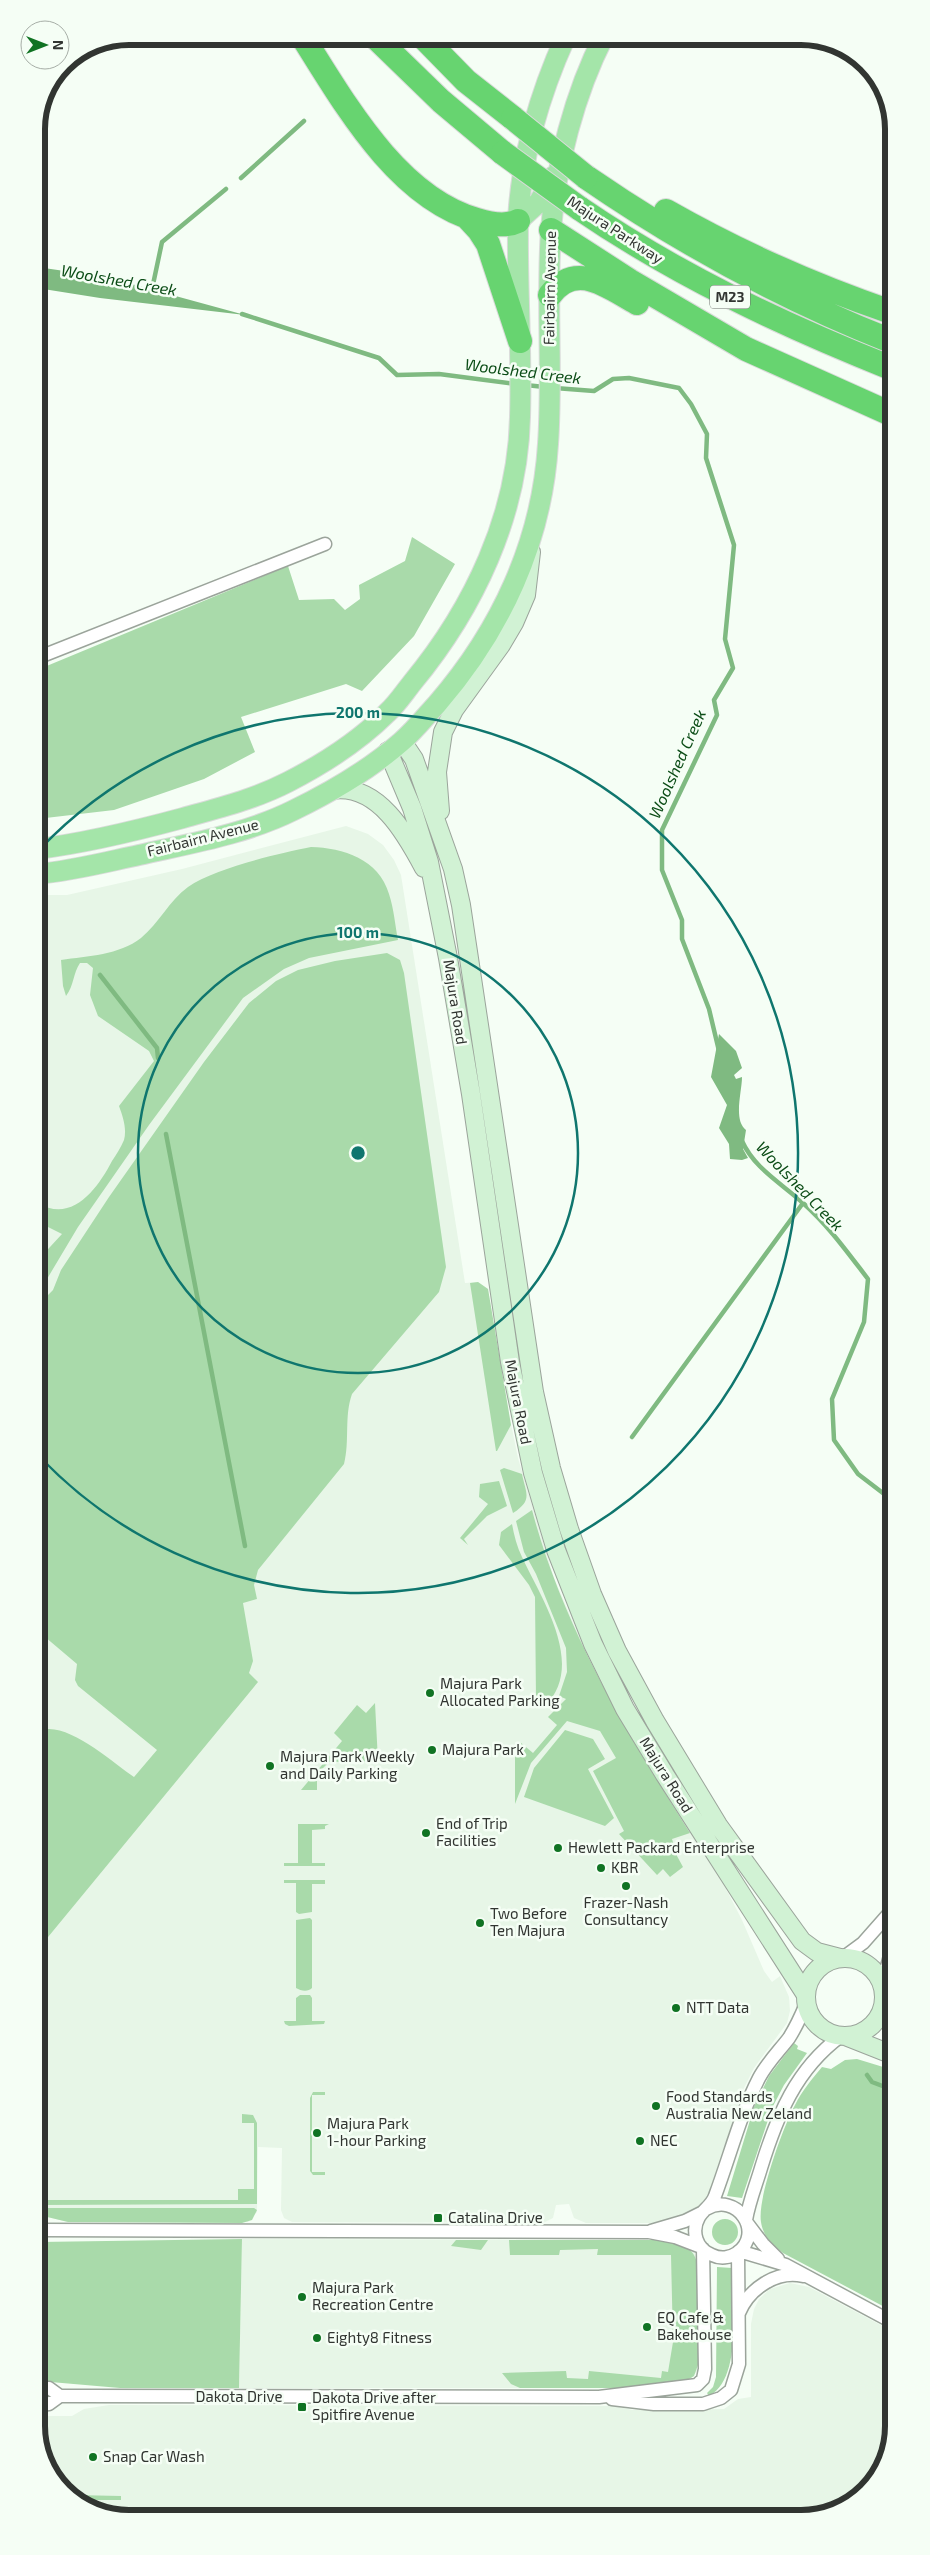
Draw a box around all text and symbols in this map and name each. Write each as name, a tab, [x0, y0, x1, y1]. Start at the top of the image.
north arrow	[20, 20, 70, 70]
text: N	[50, 40, 67, 50]
street label: Majura Parkway	[564, 192, 667, 268]
street label: Fairbairn Avenue	[539, 231, 559, 345]
water label: Woolshed Creek	[60, 260, 178, 299]
road number: M23	[710, 286, 750, 308]
water label: Woolshed Creek	[464, 354, 582, 387]
text: 200 m	[336, 703, 380, 721]
water label: Woolshed Creek	[644, 706, 709, 821]
street label: Fairbairn Avenue	[145, 814, 260, 860]
text: 100 m	[337, 923, 379, 941]
street label: Majura Road	[439, 958, 472, 1046]
water label: Woolshed Creek	[753, 1137, 848, 1234]
centre of rings	[349, 1144, 367, 1162]
street label: Majura Road	[501, 1358, 536, 1446]
place label: Majura Park Allocated Parking	[440, 1674, 560, 1709]
marker: Majura Park Allocated Parking	[424, 1687, 436, 1699]
street label: Majura Road	[636, 1733, 697, 1816]
place label: Majura Park	[442, 1740, 524, 1759]
marker: Majura Park	[426, 1744, 438, 1756]
place label: Majura Park Weekly and Daily Parking	[280, 1747, 415, 1782]
marker: Majura Park Weekly and Daily Parking	[264, 1760, 276, 1772]
place label: End of Trip Facilities	[436, 1814, 508, 1849]
marker: End of Trip Facilities	[420, 1827, 432, 1839]
place label: Hewlett Packard Enterprise	[568, 1838, 755, 1856]
marker: Hewlett Packard Enterprise	[552, 1842, 564, 1854]
place label: KBR	[611, 1858, 638, 1876]
marker: KBR	[595, 1862, 607, 1874]
marker: Frazer-Nash Consultancy	[620, 1880, 632, 1892]
place label: Frazer-Nash Consultancy	[584, 1893, 668, 1928]
place label: Two Before Ten Majura	[490, 1904, 567, 1940]
marker: Two Before Ten Majura	[474, 1917, 486, 1929]
place label: NTT Data	[686, 1998, 749, 2016]
marker: NTT Data	[670, 2002, 682, 2014]
place label: Food Standards Australia New Zeland	[666, 2087, 812, 2122]
marker: Food Standards Australia New Zeland	[650, 2100, 662, 2112]
place label: Majura Park 1-hour Parking	[327, 2114, 427, 2149]
marker: Majura Park 1-hour Parking	[311, 2127, 323, 2139]
place label: NEC	[650, 2131, 678, 2149]
marker: NEC	[634, 2135, 646, 2147]
place label: Catalina Drive	[448, 2208, 543, 2226]
marker: Catalina Drive	[432, 2212, 444, 2224]
place label: Majura Park Recreation Centre	[312, 2278, 434, 2313]
marker: Majura Park Recreation Centre	[296, 2291, 308, 2303]
place label: EQ Cafe & Bakehouse	[657, 2308, 731, 2343]
marker: EQ Cafe & Bakehouse	[641, 2321, 653, 2333]
place label: Eighty8 Fitness	[327, 2328, 432, 2346]
marker: Eighty8 Fitness	[311, 2332, 323, 2344]
street label: Dakota Drive	[195, 2387, 283, 2405]
place label: Dakota Drive after Spitfire Avenue	[312, 2388, 436, 2423]
marker: Dakota Drive after Spitfire Avenue	[296, 2401, 308, 2413]
place label: Snap Car Wash	[103, 2447, 205, 2465]
marker: Snap Car Wash	[87, 2451, 99, 2463]

